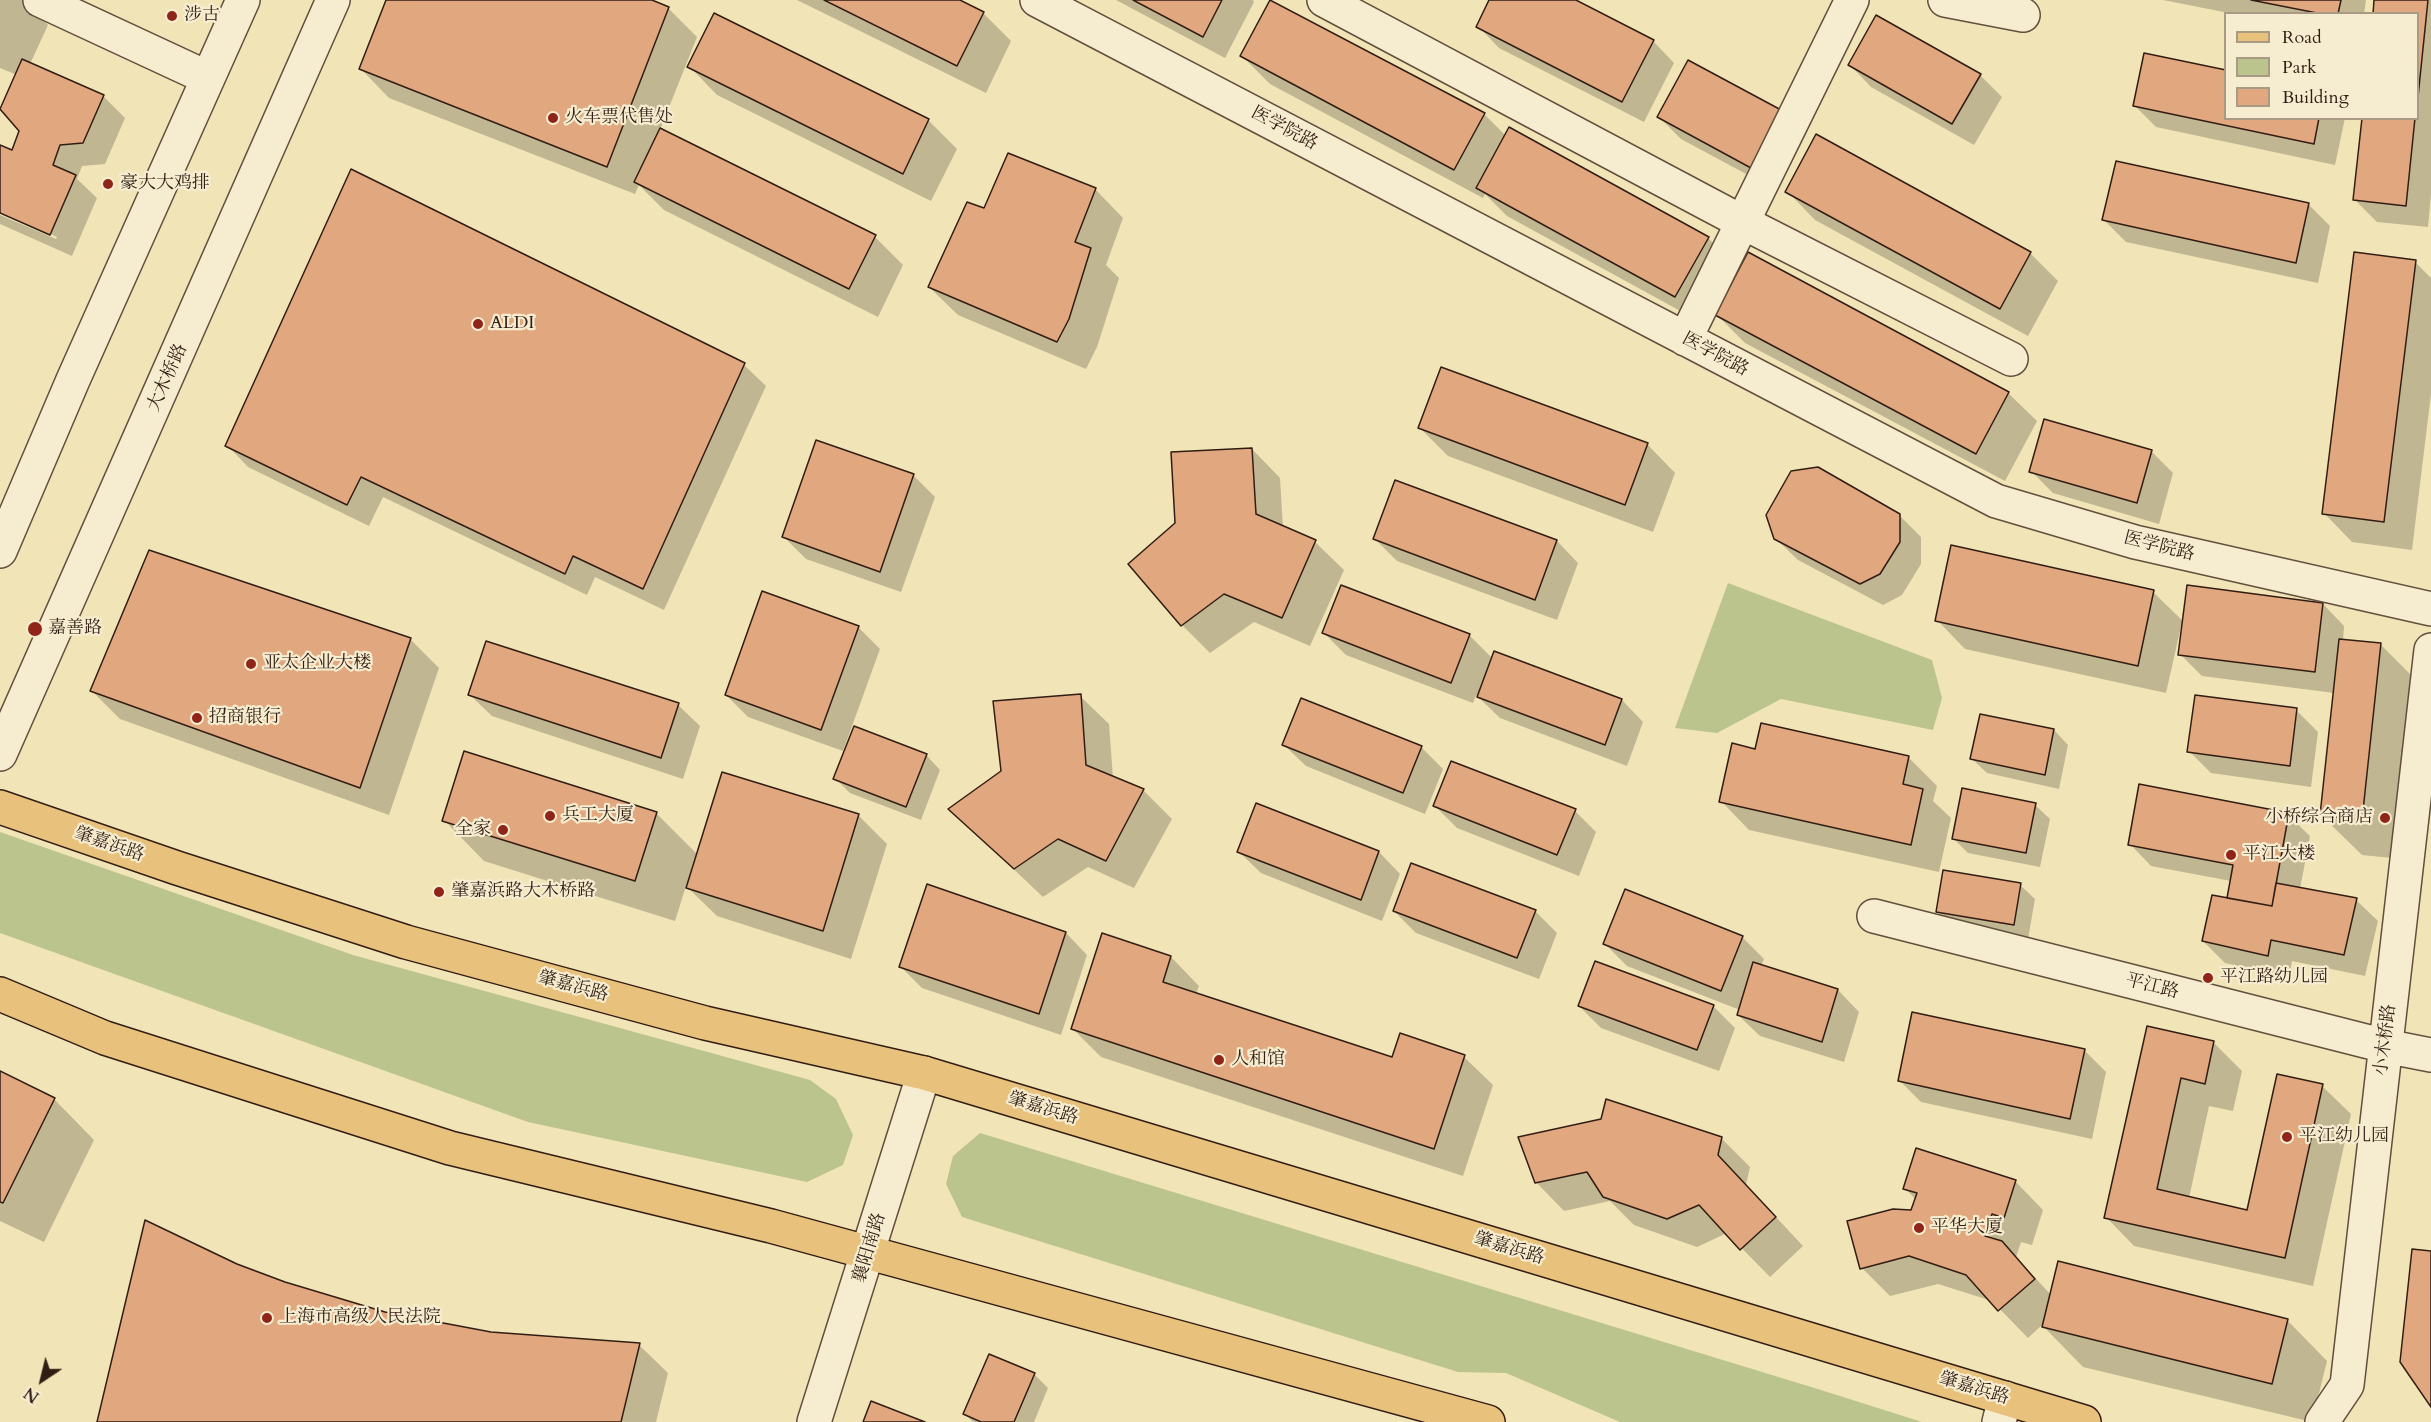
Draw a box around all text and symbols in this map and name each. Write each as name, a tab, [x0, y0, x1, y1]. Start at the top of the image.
place label: 涉古	[184, 5, 220, 27]
marker: 涉古	[165, 9, 179, 23]
legend	[2224, 12, 2419, 120]
text: Road	[2282, 25, 2322, 50]
text: Park	[2282, 55, 2317, 80]
text: Building	[2282, 85, 2349, 110]
street label: 医学院路	[1247, 103, 1321, 155]
place label: 火车票代售处	[565, 107, 673, 129]
marker: 火车票代售处	[546, 111, 560, 125]
place label: 豪大大鸡排	[120, 173, 210, 195]
marker: 豪大大鸡排	[101, 177, 115, 191]
place label: ALDI	[490, 313, 534, 335]
marker: ALDI	[471, 317, 485, 331]
street label: 医学院路	[1678, 329, 1752, 381]
street label: 大木桥路	[143, 341, 193, 415]
street label: 医学院路	[2121, 528, 2197, 566]
place label: 嘉善路	[48, 618, 102, 640]
marker: 嘉善路	[26, 620, 44, 638]
place label: 亚太企业大楼	[263, 653, 371, 675]
marker: 亚太企业大楼	[244, 657, 258, 671]
place label: 招商银行	[209, 707, 281, 729]
marker: 招商银行	[190, 711, 204, 725]
place label: 兵工大厦	[562, 805, 634, 827]
place label: 小桥综合商店	[2265, 807, 2373, 829]
marker: 兵工大厦	[543, 809, 557, 823]
marker: 小桥综合商店	[2378, 811, 2392, 825]
place label: 全家	[455, 819, 491, 841]
street label: 肇嘉浜路	[71, 823, 147, 867]
marker: 全家	[496, 823, 510, 837]
place label: 平江大楼	[2243, 844, 2315, 866]
marker: 平江大楼	[2224, 848, 2238, 862]
place label: 肇嘉浜路大木桥路	[451, 881, 595, 903]
marker: 肇嘉浜路大木桥路	[432, 885, 446, 899]
street label: 肇嘉浜路	[535, 967, 611, 1007]
place label: 平江路幼儿园	[2220, 967, 2328, 989]
street label: 平江路	[2123, 970, 2181, 1004]
marker: 平江路幼儿园	[2201, 971, 2215, 985]
street label: 小木桥路	[2371, 1003, 2401, 1077]
place label: 人和馆	[1231, 1049, 1285, 1071]
marker: 人和馆	[1212, 1053, 1226, 1067]
street label: 肇嘉浜路	[1005, 1088, 1081, 1130]
place label: 平江幼儿园	[2299, 1126, 2389, 1148]
marker: 平江幼儿园	[2280, 1130, 2294, 1144]
street label: 襄阳南路	[849, 1210, 891, 1286]
place label: 平华大厦	[1931, 1217, 2003, 1239]
marker: 平华大厦	[1912, 1221, 1926, 1235]
street label: 肇嘉浜路	[1471, 1228, 1547, 1270]
place label: 上海市高级人民法院	[279, 1307, 441, 1329]
marker: 上海市高级人民法院	[260, 1311, 274, 1325]
north arrow	[12, 1350, 72, 1410]
street label: 肇嘉浜路	[1936, 1368, 2012, 1410]
text: N	[20, 1382, 44, 1408]

